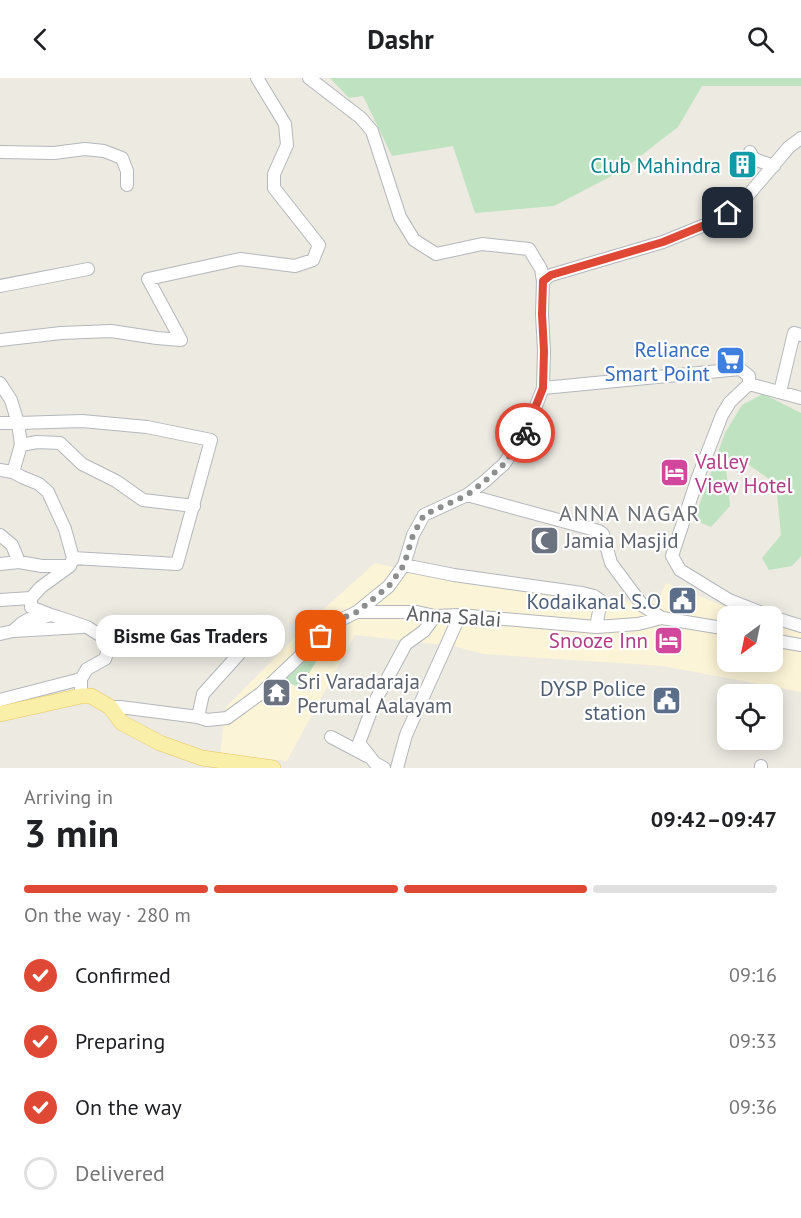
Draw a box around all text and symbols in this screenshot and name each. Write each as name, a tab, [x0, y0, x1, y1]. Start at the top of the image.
text: Dashr	[367, 22, 434, 56]
icon: back	[24, 23, 57, 56]
icon: search	[744, 23, 777, 56]
building icon: Club Mahindra	[726, 149, 758, 181]
place label: Club Mahindra	[590, 152, 721, 179]
pin	[702, 187, 753, 238]
icon: home	[711, 196, 744, 229]
place label: Reliance Smart Point	[604, 336, 710, 387]
supermarket icon: Reliance Smart Point	[715, 345, 747, 377]
courier	[495, 403, 555, 463]
icon: bike	[509, 417, 542, 450]
place label: Valley View Hotel	[694, 448, 793, 499]
hotel icon: Valley View Hotel	[658, 457, 690, 489]
district label: ANNA NAGAR	[559, 499, 701, 527]
mosque icon: Jamia Masjid	[528, 524, 560, 556]
place label: Jamia Masjid	[564, 527, 679, 554]
public building icon: Kodaikanal S.O	[666, 585, 698, 617]
place label: Kodaikanal S.O	[526, 588, 661, 615]
street label: Anna Salai	[406, 599, 502, 633]
north arrow	[717, 606, 783, 672]
map controls	[717, 606, 783, 750]
pin	[295, 610, 346, 661]
callout: Bisme Gas Traders	[96, 615, 285, 657]
icon: bag	[304, 619, 337, 652]
text: Bisme Gas Traders	[113, 623, 268, 649]
hotel icon: Snooze Inn	[653, 624, 685, 656]
place label: Snooze Inn	[549, 627, 648, 654]
place label: Sri Varadaraja Perumal Aalayam	[297, 668, 452, 719]
place label: DYSP Police station	[540, 675, 646, 726]
temple icon: Sri Varadaraja Perumal Aalayam	[260, 677, 292, 709]
public building icon: DYSP Police station	[651, 684, 683, 716]
button: locate	[717, 684, 783, 750]
text: Arriving in	[24, 784, 113, 810]
text: 09:42–09:47	[651, 805, 777, 833]
text: 3 min	[24, 807, 119, 858]
text: On the way · 280 m	[24, 902, 191, 928]
icon: check	[24, 959, 57, 992]
text: Confirmed	[75, 961, 171, 989]
text: 09:16	[729, 962, 777, 988]
icon: check	[24, 1025, 57, 1058]
text: Preparing	[75, 1027, 165, 1055]
text: 09:33	[729, 1028, 777, 1054]
icon: check	[24, 1091, 57, 1124]
text: On the way	[75, 1093, 182, 1121]
text: 09:36	[729, 1094, 777, 1120]
text: Delivered	[75, 1159, 165, 1187]

